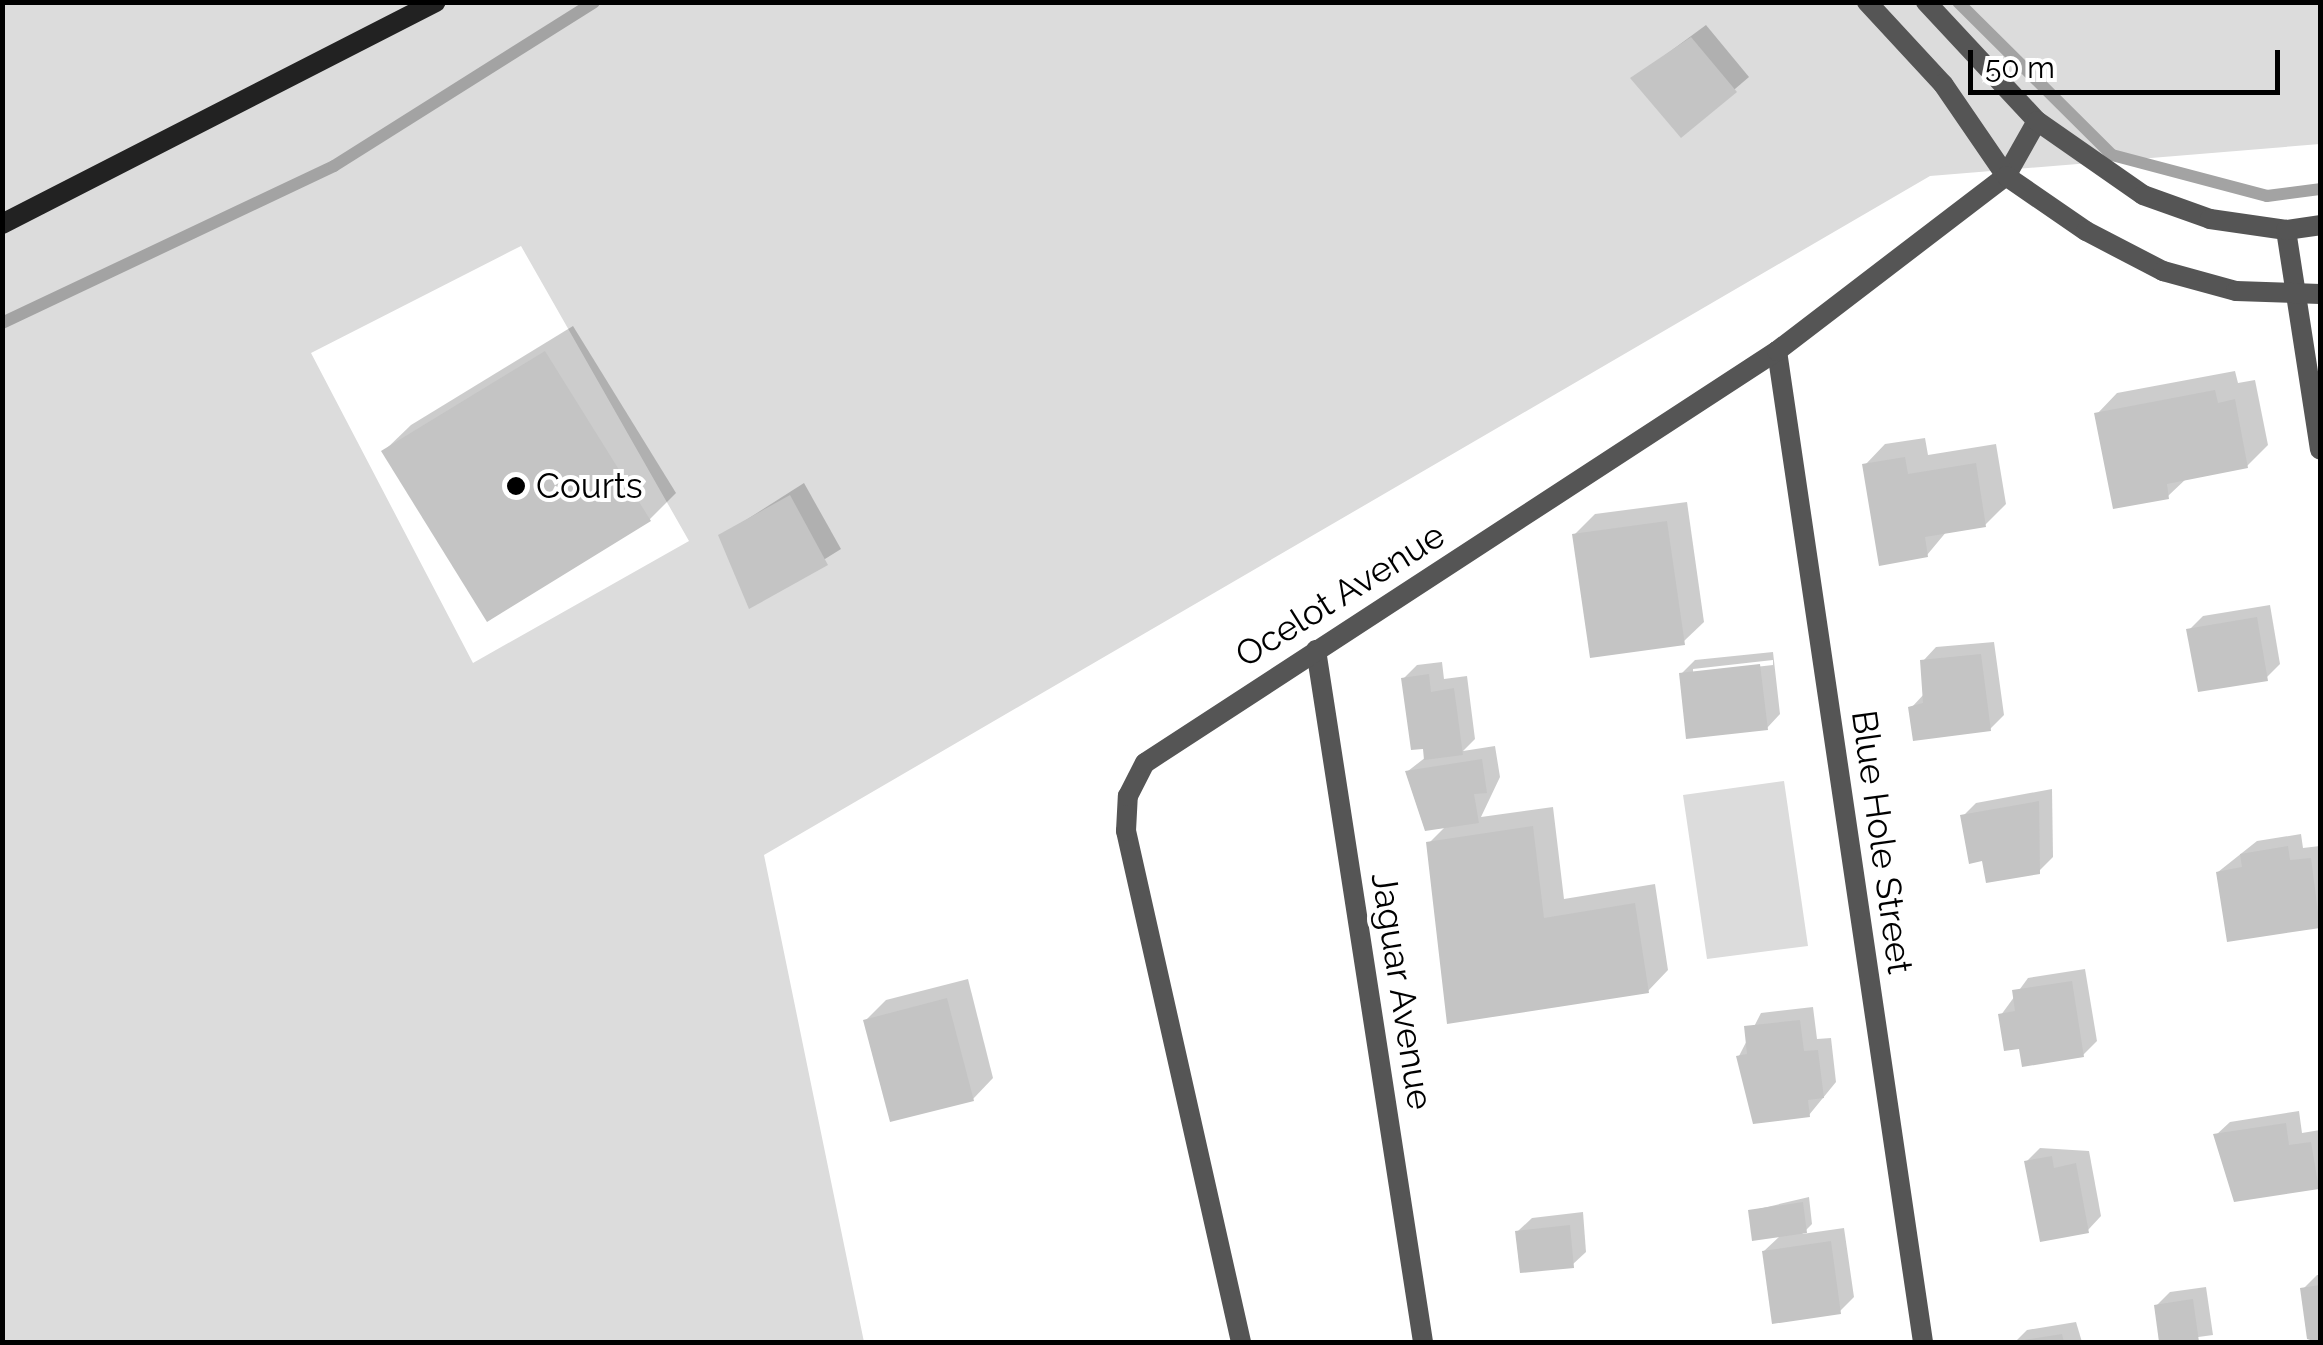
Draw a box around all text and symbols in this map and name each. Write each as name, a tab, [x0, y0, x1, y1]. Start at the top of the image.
scale bar	[1973, 30, 2286, 92]
text: 50 m	[1985, 50, 2055, 85]
place label: Courts	[536, 465, 643, 507]
marker: Courts	[505, 475, 527, 497]
street label: Ocelot Avenue	[1227, 514, 1453, 676]
street label: Blue Hole Street	[1843, 708, 1921, 976]
street label: Jaguar Avenue	[1362, 869, 1442, 1113]

